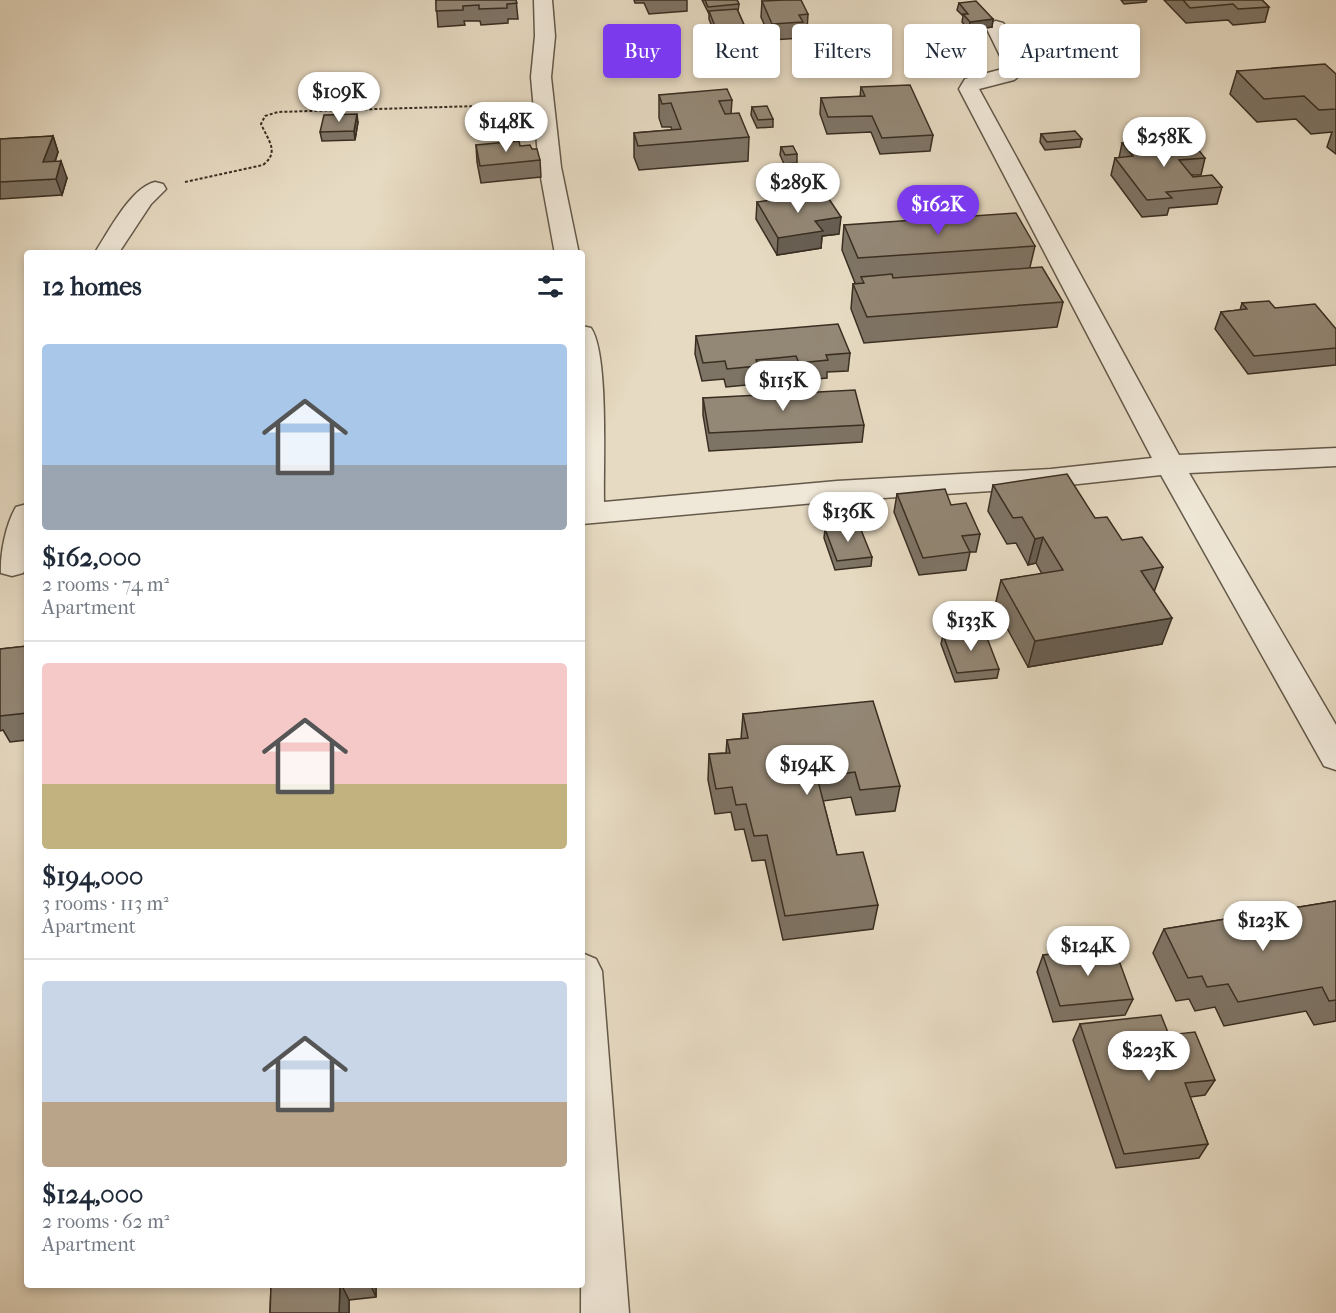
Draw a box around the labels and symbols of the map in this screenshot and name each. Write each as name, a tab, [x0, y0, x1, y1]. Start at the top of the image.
pin: $109K	[297, 72, 381, 123]
pin: $148K	[464, 102, 548, 153]
pin: $258K	[1122, 117, 1206, 168]
pin: $289K	[756, 163, 840, 214]
pin: $162K	[896, 185, 980, 236]
pin: $115K	[741, 361, 825, 412]
pin: $136K	[806, 492, 890, 543]
pin: $133K	[929, 601, 1013, 652]
pin: $194K	[765, 745, 849, 796]
pin: $123K	[1221, 901, 1305, 952]
pin: $124K	[1046, 926, 1130, 977]
pin: $223K	[1107, 1031, 1191, 1082]

